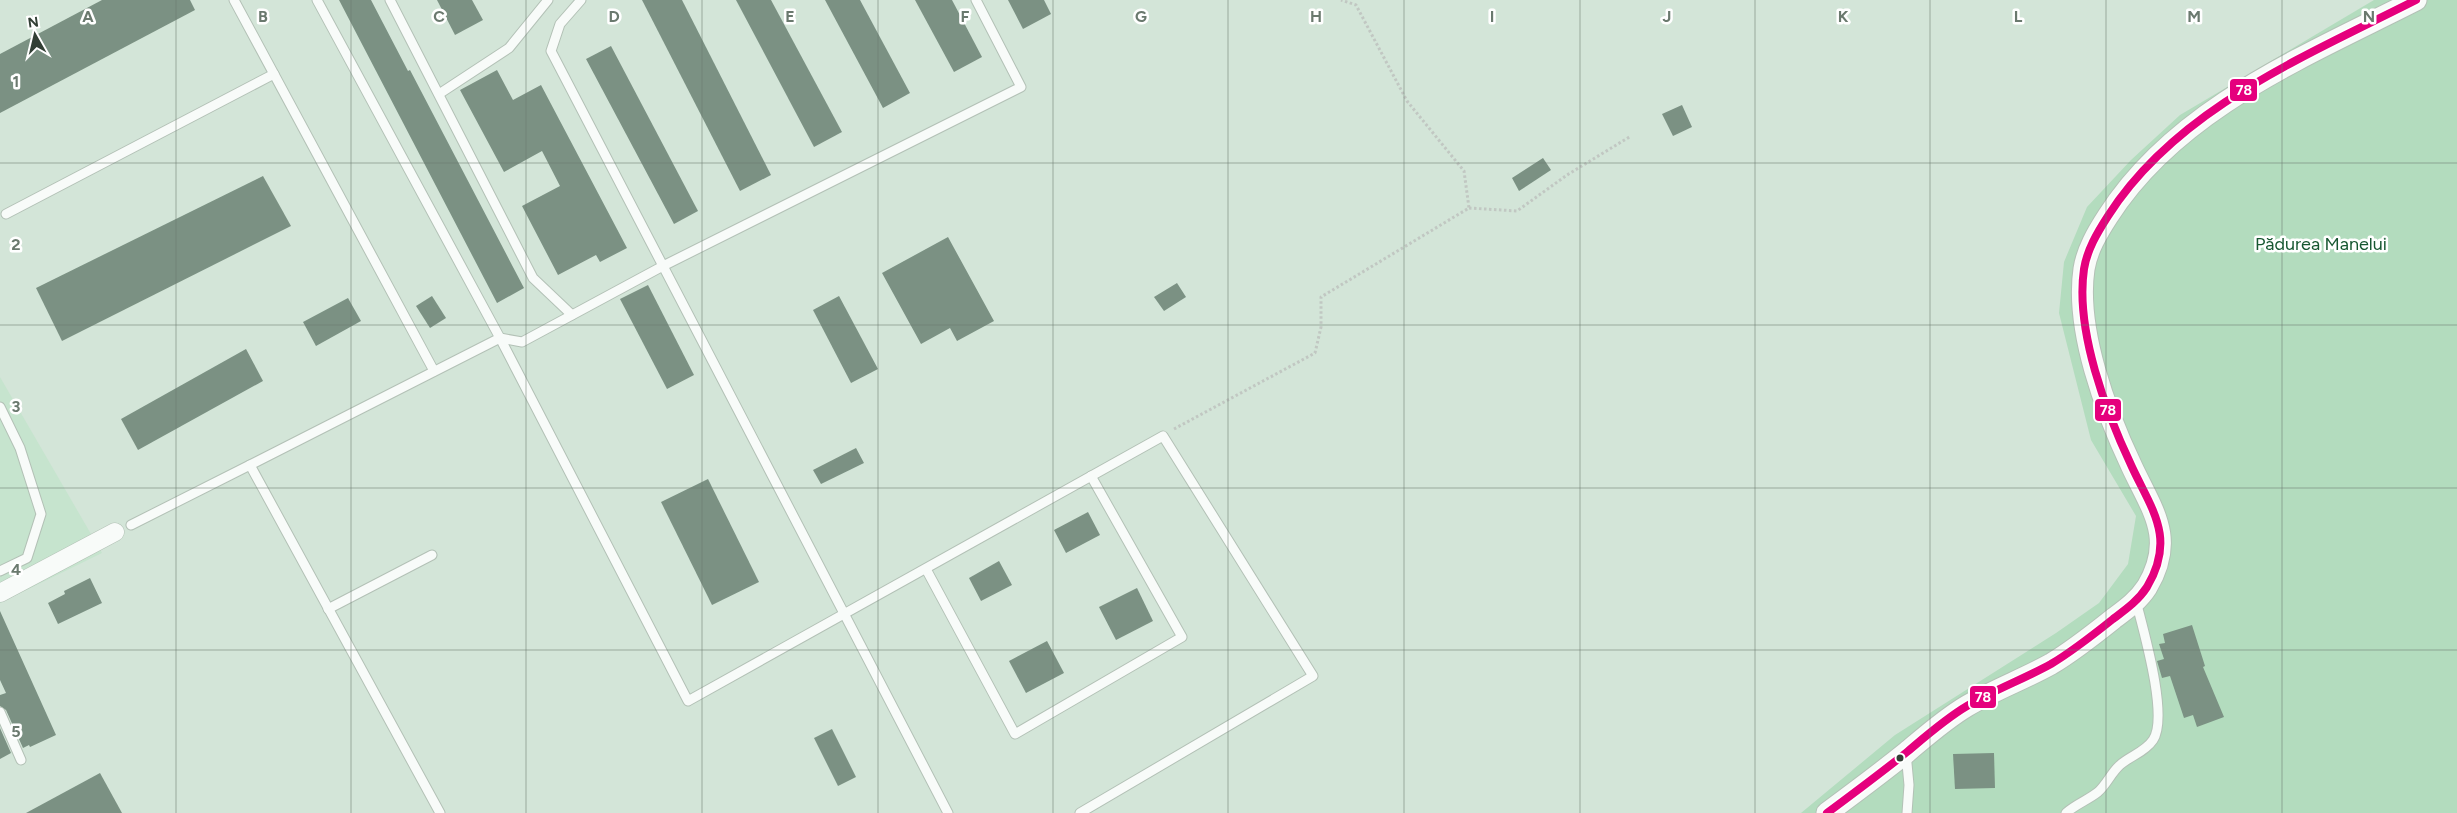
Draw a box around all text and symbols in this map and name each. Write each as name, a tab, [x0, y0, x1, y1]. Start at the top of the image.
text: A	[82, 7, 94, 26]
text: B	[258, 7, 268, 26]
text: C	[433, 7, 445, 26]
text: D	[608, 7, 620, 26]
text: E	[785, 7, 795, 26]
text: F	[961, 7, 970, 26]
text: G	[1135, 7, 1147, 26]
text: H	[1310, 7, 1322, 26]
text: I	[1490, 7, 1494, 26]
text: J	[1663, 7, 1671, 26]
text: K	[1838, 7, 1849, 26]
text: L	[2014, 7, 2023, 26]
text: M	[2187, 7, 2201, 26]
text: N	[2363, 7, 2375, 26]
north arrow	[10, 10, 60, 60]
text: N	[27, 13, 40, 32]
text: 1	[13, 72, 19, 91]
line badge: 78	[2229, 78, 2258, 102]
text: 78	[2236, 82, 2252, 99]
park label: Pădurea Manelui	[2255, 233, 2387, 255]
text: 2	[11, 235, 21, 254]
text: 3	[12, 397, 21, 416]
line badge: 78	[2094, 398, 2122, 422]
text: 78	[2100, 402, 2116, 419]
text: 4	[11, 560, 21, 579]
line badge: 78	[1969, 685, 1997, 709]
text: 78	[1975, 689, 1991, 706]
text: 5	[11, 722, 21, 741]
unlabelled marker	[1895, 753, 1905, 763]

